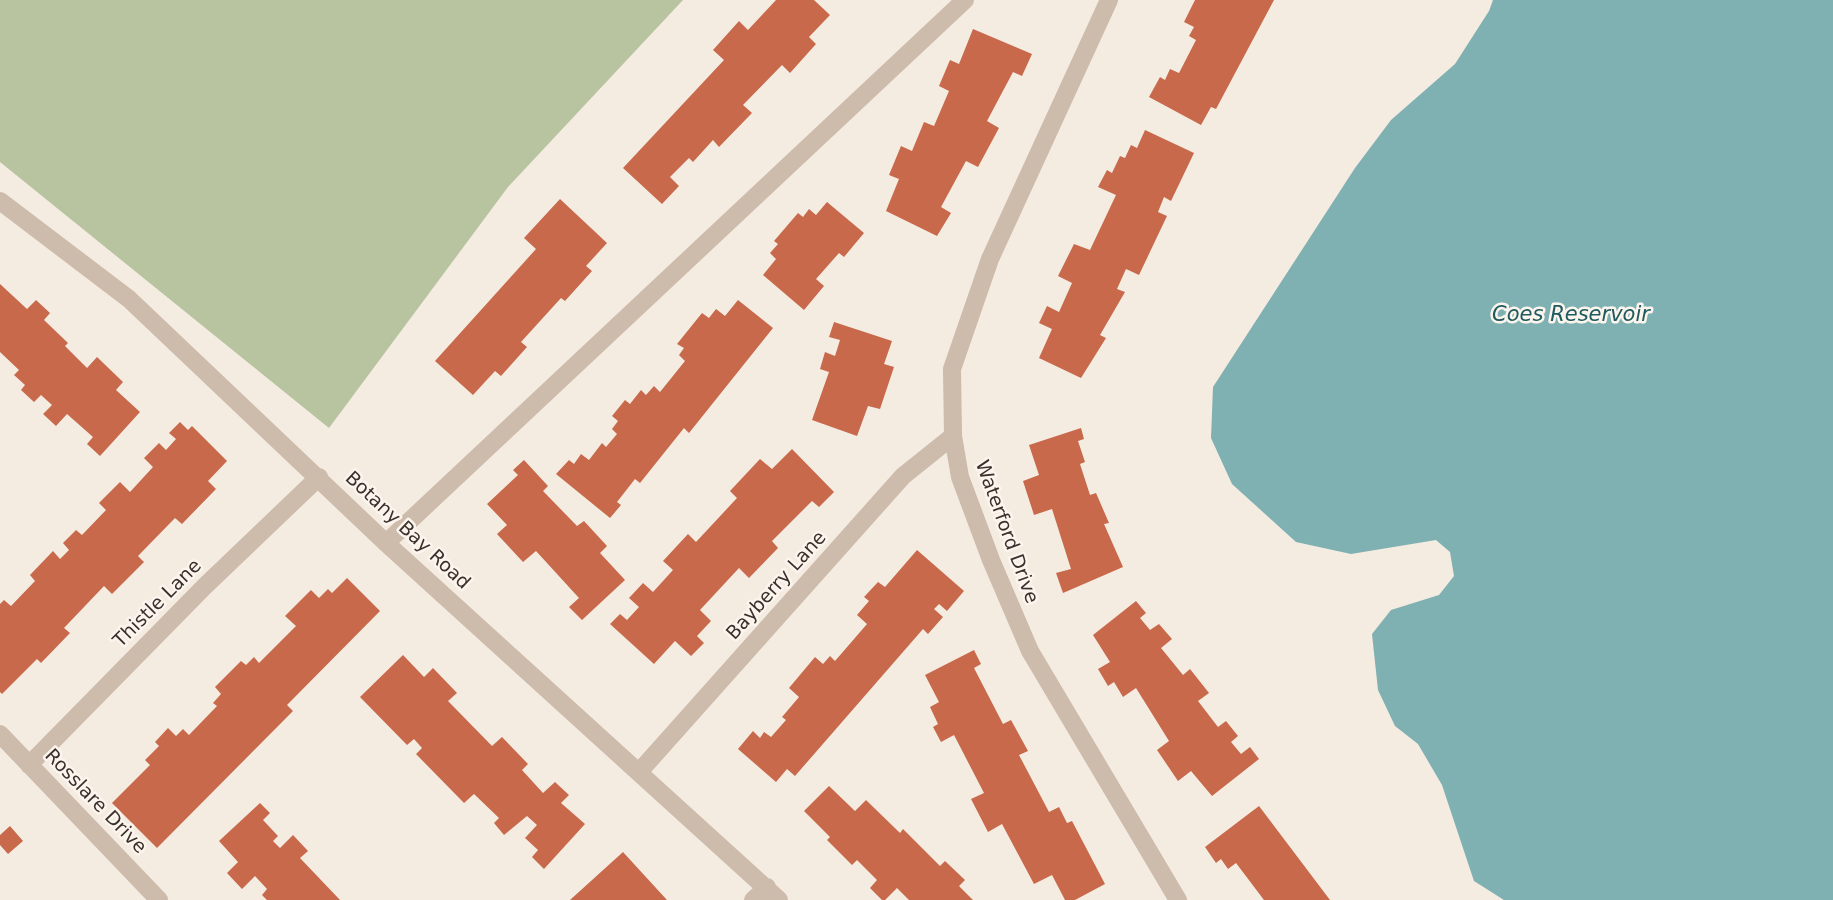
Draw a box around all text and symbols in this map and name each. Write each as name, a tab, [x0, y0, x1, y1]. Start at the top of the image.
water label: Coes Reservoir	[1492, 303, 1650, 329]
street label: Waterford Drive	[970, 457, 1042, 607]
street label: Botany Bay Road	[340, 467, 474, 595]
street label: Bayberry Lane	[722, 527, 832, 645]
street label: Thistle Lane	[109, 555, 207, 653]
street label: Rosslare Drive	[39, 745, 151, 859]

